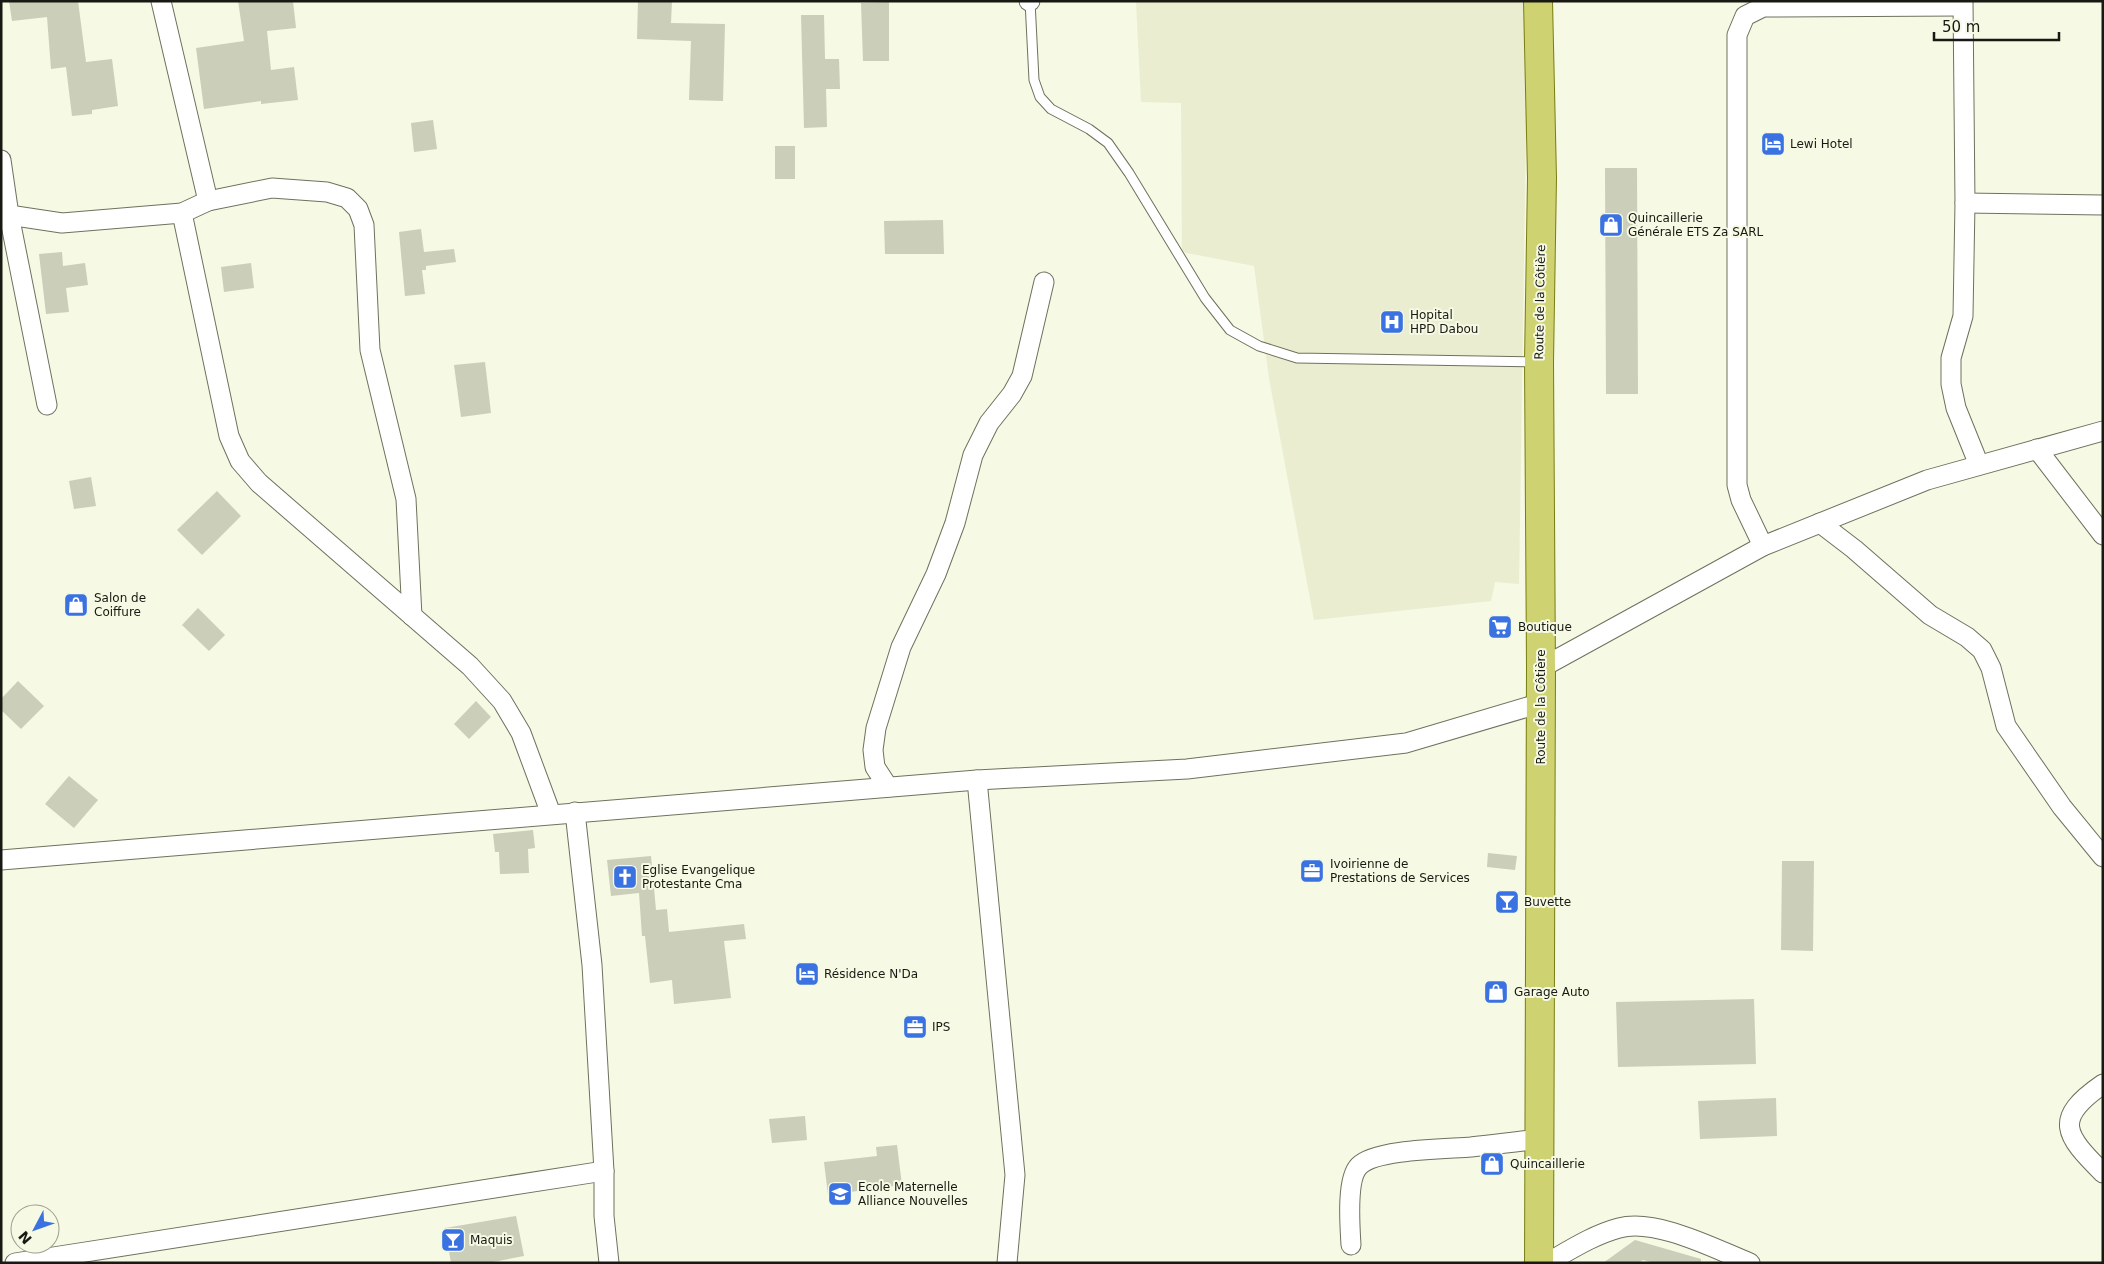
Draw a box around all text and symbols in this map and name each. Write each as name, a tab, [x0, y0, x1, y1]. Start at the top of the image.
scale bar	[1934, 10, 2059, 42]
text: 50 m	[1942, 18, 1980, 36]
hotel icon: Lewi Hotel	[1760, 131, 1786, 157]
place label: Lewi Hotel	[1790, 137, 1853, 151]
place label: Quincaillerie Générale ETS Za SARL	[1628, 211, 1764, 239]
shop icon: Quincaillerie Générale ETS Za SARL	[1598, 212, 1624, 238]
street label: Route de la Côtière	[1532, 244, 1548, 360]
place label: Hopital HPD Dabou	[1410, 308, 1478, 336]
hospital icon: Hopital HPD Dabou	[1379, 309, 1405, 335]
place label: Salon de Coiffure	[94, 591, 146, 619]
shop icon: Salon de Coiffure	[63, 592, 89, 618]
supermarket icon: Boutique	[1487, 614, 1513, 640]
place label: Boutique	[1518, 620, 1572, 634]
street label: Route de la Côtière	[1534, 649, 1548, 765]
place label: Ivoirienne de Prestations de Services	[1330, 857, 1470, 885]
office icon: Ivoirienne de Prestations de Services	[1299, 858, 1325, 884]
place label: Eglise Evangelique Protestante Cma	[642, 863, 755, 891]
church icon: Eglise Evangelique Protestante Cma	[612, 864, 638, 890]
bar icon: Buvette	[1494, 889, 1520, 915]
place label: Buvette	[1524, 895, 1571, 909]
hotel icon: Résidence N'Da	[794, 961, 820, 987]
place label: Résidence N'Da	[824, 967, 918, 981]
shop icon: Garage Auto	[1483, 979, 1509, 1005]
place label: Garage Auto	[1514, 985, 1590, 999]
office icon: IPS	[902, 1014, 928, 1040]
place label: IPS	[932, 1020, 950, 1034]
shop icon: Quincaillerie	[1479, 1151, 1505, 1177]
place label: Quincaillerie	[1510, 1157, 1585, 1171]
place label: Ecole Maternelle Alliance Nouvelles	[858, 1180, 968, 1208]
school or university icon: Ecole Maternelle Alliance Nouvelles	[827, 1181, 853, 1207]
north arrow	[10, 1204, 60, 1254]
bar icon: Maquis	[440, 1227, 466, 1253]
text: N	[15, 1228, 35, 1247]
place label: Maquis	[470, 1233, 513, 1247]

